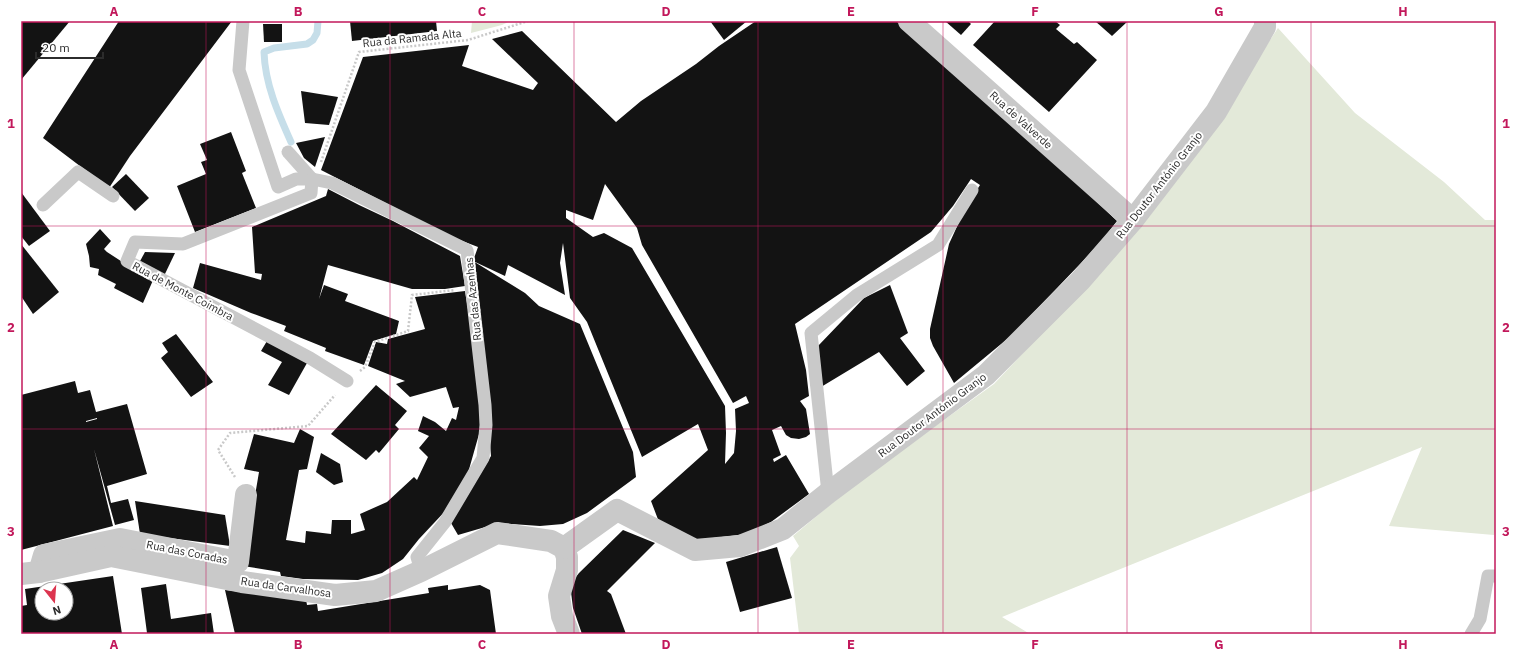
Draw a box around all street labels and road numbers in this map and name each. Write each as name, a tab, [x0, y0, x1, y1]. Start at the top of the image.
street label: Rua da Ramada Alta	[362, 26, 462, 50]
street label: Rua de Valverde	[987, 88, 1055, 152]
street label: Rua Doutor António Granjo	[1113, 129, 1205, 241]
street label: Rua das Azenhas	[462, 257, 484, 341]
street label: Rua de Monte Coimbra	[130, 258, 236, 324]
street label: Rua Doutor António Granjo	[875, 370, 989, 460]
street label: Rua das Coradas	[145, 537, 229, 567]
street label: Rua da Carvalhosa	[240, 574, 332, 600]

